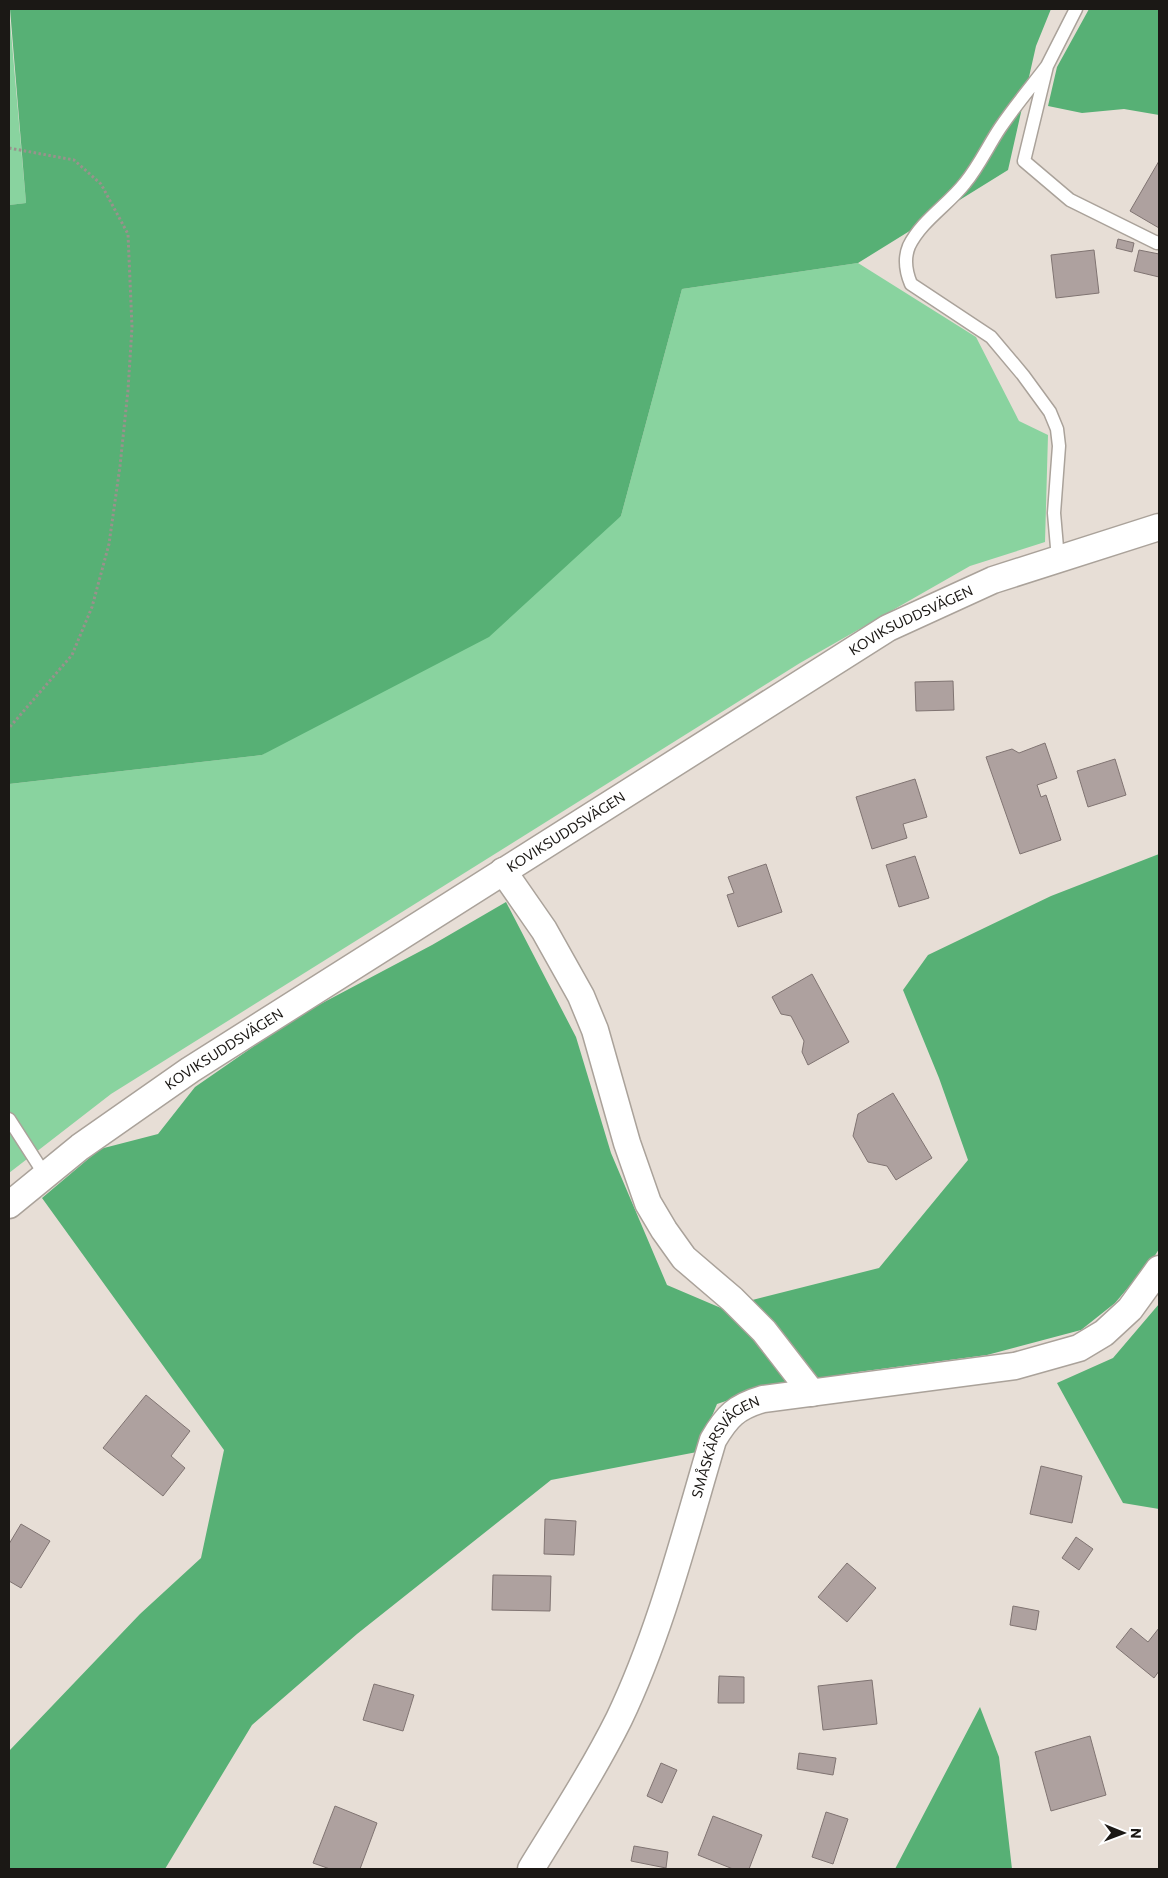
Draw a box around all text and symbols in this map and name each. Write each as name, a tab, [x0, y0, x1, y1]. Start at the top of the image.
street label: KOVIKSUDDSVÄGEN	[845, 581, 975, 659]
street label: KOVIKSUDDSVÄGEN	[503, 788, 628, 875]
street label: KOVIKSUDDSVÄGEN	[162, 1004, 286, 1093]
street label: SMÅSKÄRSVÄGEN	[688, 1392, 762, 1500]
north arrow	[1098, 1808, 1148, 1858]
text: N	[1128, 1828, 1145, 1839]

